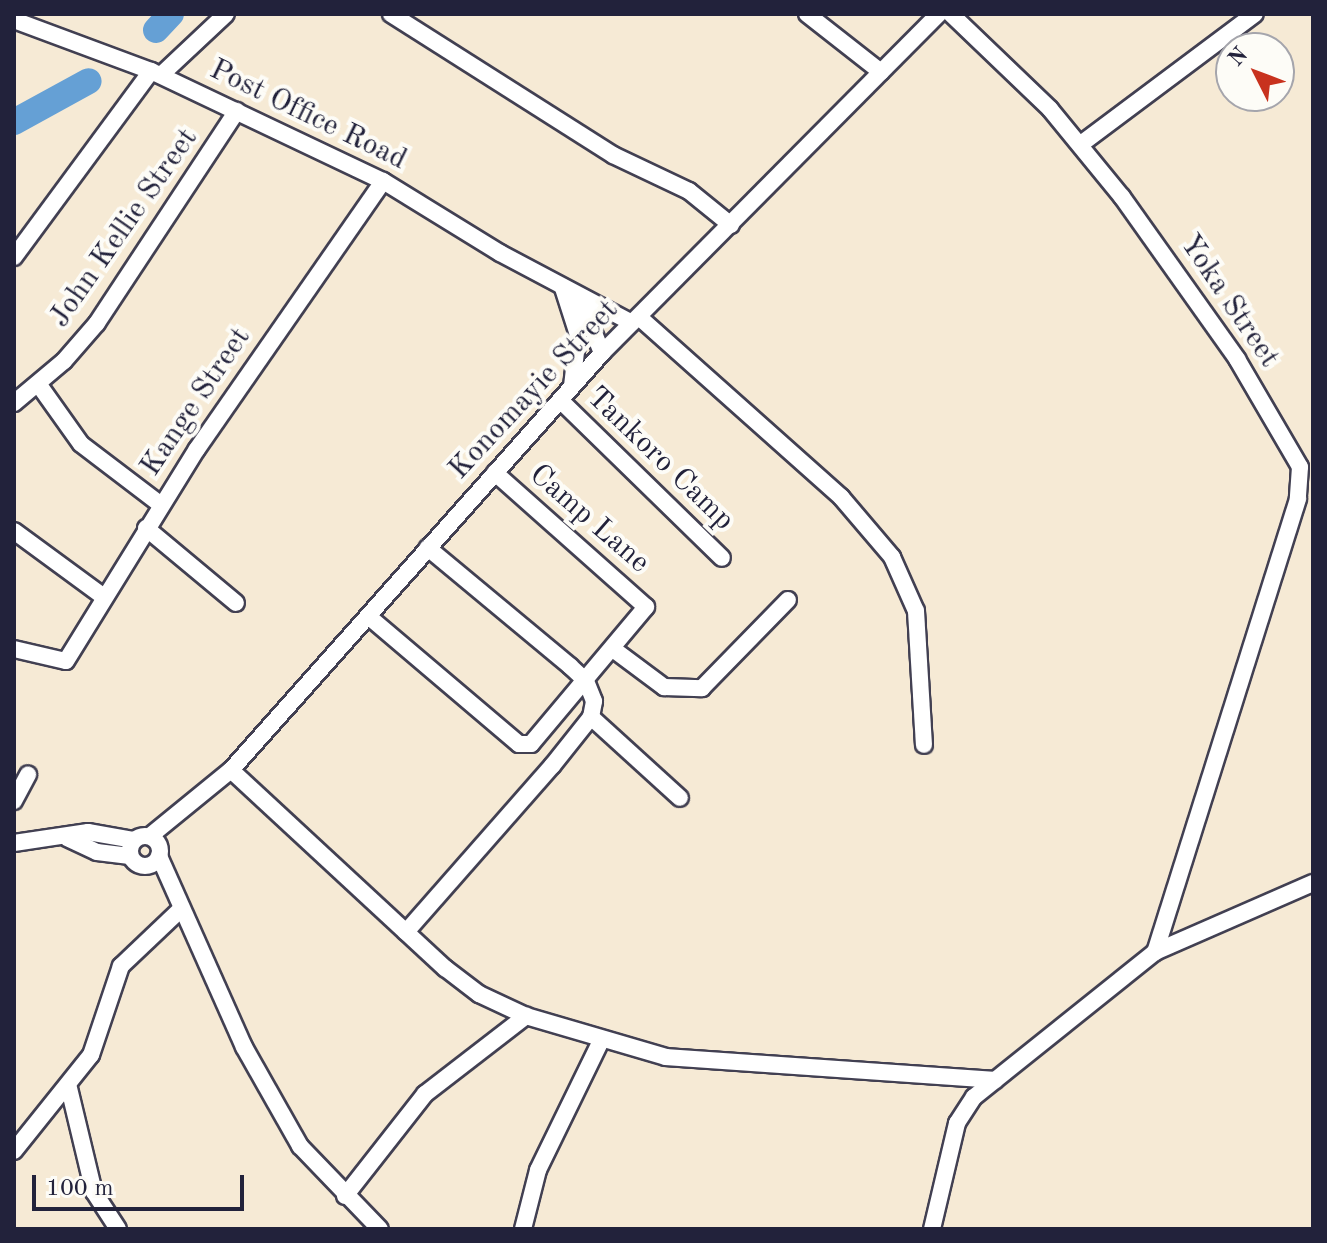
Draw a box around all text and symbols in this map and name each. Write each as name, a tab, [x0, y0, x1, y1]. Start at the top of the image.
north arrow	[1215, 32, 1295, 112]
text: N	[1225, 44, 1252, 71]
street label: Post Office Road	[204, 52, 412, 178]
street label: John Kellie Street	[42, 122, 206, 334]
street label: Yoka Street	[1171, 228, 1287, 374]
street label: Konomayie Street	[442, 293, 626, 487]
street label: Kange Street	[133, 321, 259, 483]
street label: Tankoro Camp	[579, 380, 741, 538]
street label: Camp Lane	[521, 457, 657, 581]
scale bar	[36, 1159, 248, 1209]
text: 100 m	[46, 1177, 114, 1201]

